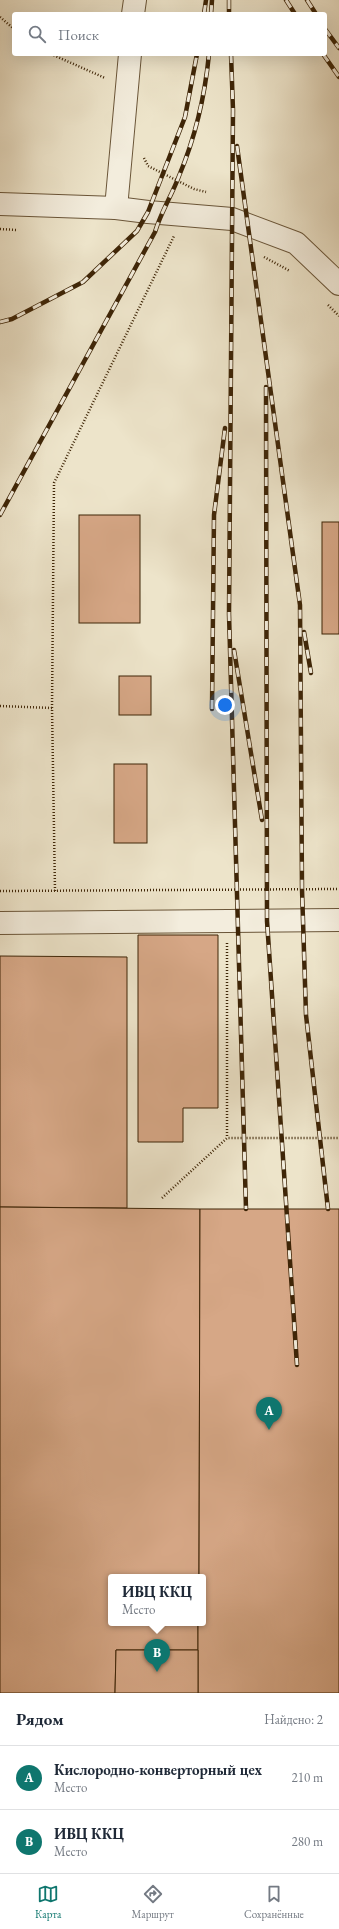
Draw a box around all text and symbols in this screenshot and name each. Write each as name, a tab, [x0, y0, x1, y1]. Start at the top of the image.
search box	[12, 12, 327, 56]
icon: search	[26, 23, 48, 45]
text: Поиск	[58, 25, 99, 44]
your location	[215, 695, 235, 715]
pin: A	[256, 1397, 282, 1430]
popup	[108, 1574, 206, 1626]
text: ИВЦ ККЦ	[122, 1582, 192, 1601]
text: Место	[122, 1601, 155, 1618]
pin: B	[144, 1639, 170, 1672]
text: Рядом	[16, 1708, 64, 1730]
text: Найдено: 2	[264, 1711, 323, 1728]
text: Кислородно-конверторный цех	[54, 1760, 262, 1779]
text: A	[24, 1769, 34, 1786]
text: 210 m	[292, 1769, 323, 1786]
text: Место	[54, 1779, 87, 1796]
text: ИВЦ ККЦ	[54, 1824, 124, 1843]
text: B	[25, 1833, 33, 1850]
text: 280 m	[292, 1833, 323, 1850]
text: Место	[54, 1843, 87, 1860]
tab: Карта	[35, 1883, 61, 1921]
tab: Маршрут	[132, 1883, 174, 1921]
tab: Сохранённые	[244, 1883, 304, 1921]

